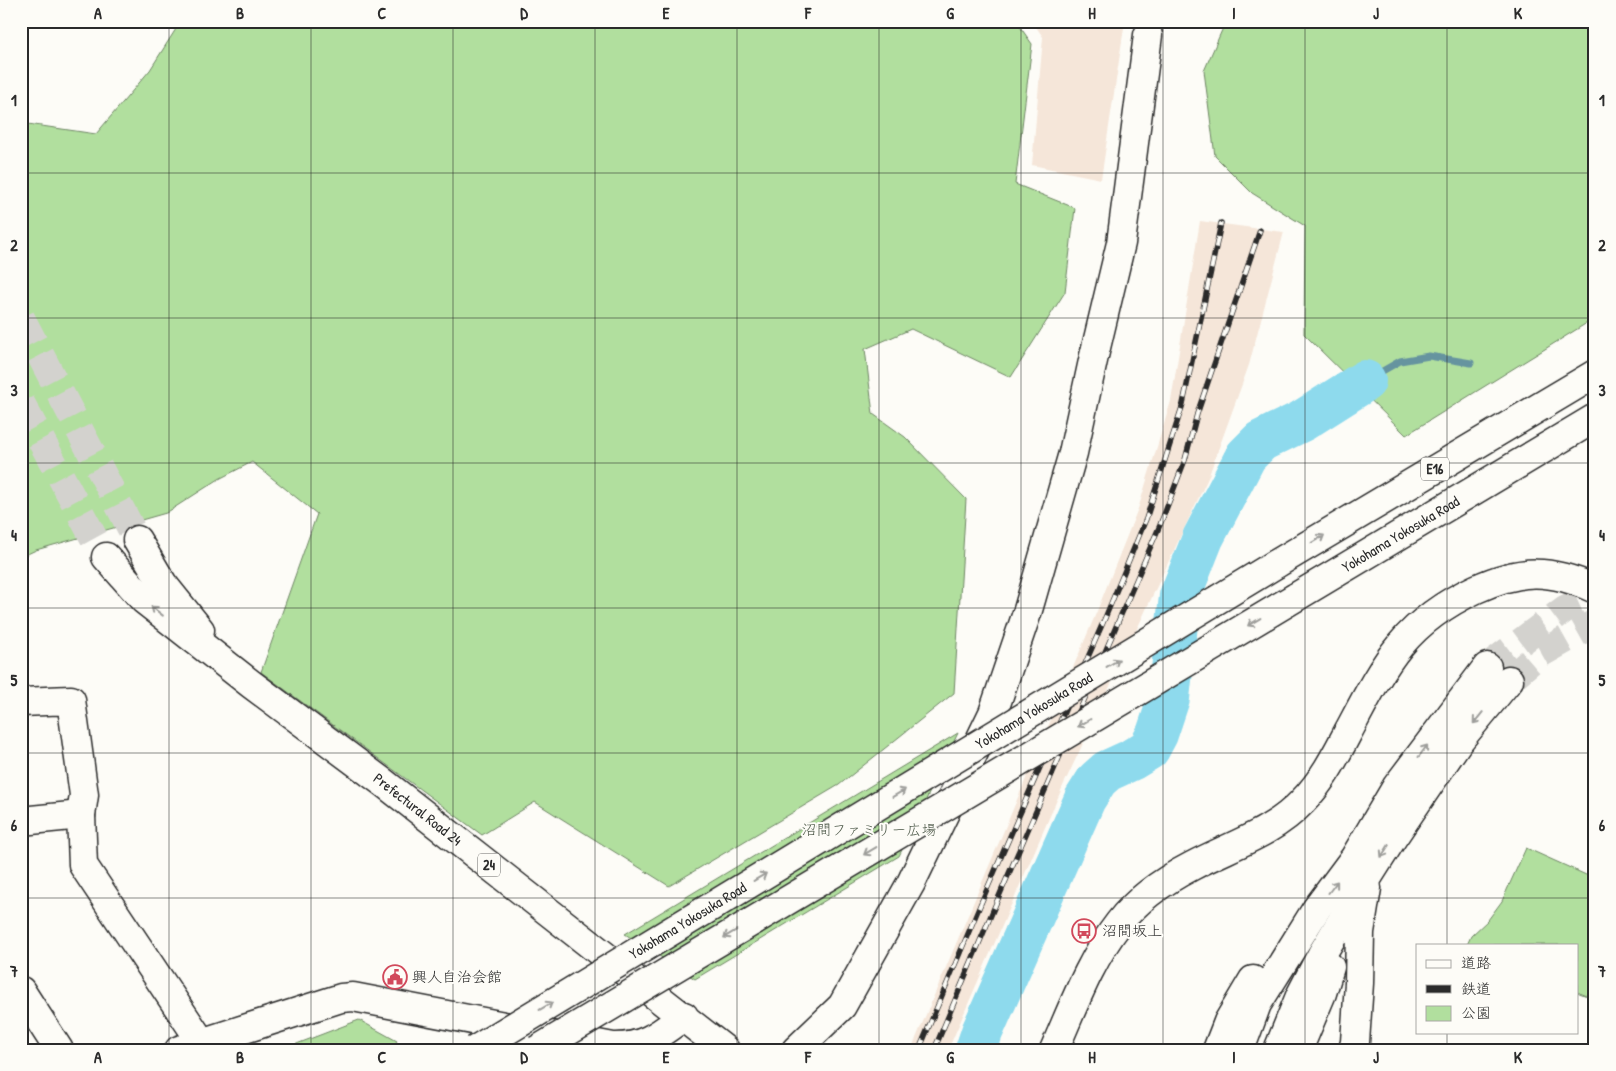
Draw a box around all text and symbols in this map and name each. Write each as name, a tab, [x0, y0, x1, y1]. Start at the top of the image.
text: A	[94, 2, 102, 24]
text: B	[236, 2, 244, 24]
text: C	[378, 2, 387, 24]
text: D	[520, 2, 528, 24]
text: E	[662, 2, 670, 24]
text: F	[804, 2, 812, 24]
text: G	[946, 2, 954, 24]
text: H	[1088, 2, 1096, 24]
text: I	[1232, 2, 1236, 24]
text: J	[1373, 2, 1379, 24]
text: K	[1514, 2, 1523, 24]
text: 1	[11, 89, 17, 111]
text: 1	[1599, 89, 1605, 111]
text: 2	[10, 234, 18, 256]
text: 2	[1598, 234, 1606, 256]
text: 3	[10, 379, 18, 401]
text: 3	[1598, 379, 1606, 401]
road number: E16	[1421, 458, 1449, 480]
street label: Yokohama Yokosuka Road	[1338, 490, 1463, 577]
text: 4	[11, 524, 17, 546]
text: 4	[1599, 524, 1605, 546]
one-way arrow	[1310, 534, 1324, 544]
one-way arrow	[151, 605, 164, 616]
one-way arrow	[1247, 617, 1261, 627]
one-way arrow	[1105, 657, 1119, 667]
street label: Yokohama Yokosuka Road	[971, 667, 1097, 754]
text: 5	[11, 669, 18, 691]
text: 5	[1599, 669, 1606, 691]
one-way arrow	[1472, 711, 1483, 724]
one-way arrow	[1078, 718, 1092, 728]
one-way arrow	[1418, 744, 1428, 758]
street label: Prefectural Road 24	[369, 768, 467, 851]
one-way arrow	[892, 787, 906, 797]
text: 6	[11, 814, 18, 836]
text: 6	[1599, 814, 1606, 836]
park label: 沼間ファミリー広場	[801, 819, 937, 840]
one-way arrow	[1379, 843, 1389, 857]
one-way arrow	[863, 847, 877, 857]
road number: 24	[478, 854, 500, 876]
one-way arrow	[753, 871, 767, 881]
street label: Yokohama Yokosuka Road	[625, 877, 750, 964]
one-way arrow	[1328, 880, 1338, 894]
bus stop icon: 沼間坂上	[1071, 918, 1097, 944]
place label: 沼間坂上	[1102, 920, 1162, 941]
one-way arrow	[724, 930, 738, 940]
legend	[1416, 944, 1578, 1034]
text: 道路	[1461, 952, 1491, 973]
text: 7	[9, 960, 18, 982]
text: 7	[1597, 960, 1606, 982]
public building icon: 興人自治会館	[382, 964, 408, 990]
place label: 興人自治会館	[412, 966, 502, 987]
text: 鉄道	[1461, 978, 1491, 999]
one-way arrow	[539, 1001, 553, 1011]
text: 公園	[1461, 1002, 1491, 1023]
text: A	[94, 1046, 102, 1068]
text: B	[236, 1046, 244, 1068]
text: C	[378, 1046, 387, 1068]
text: D	[520, 1046, 528, 1068]
text: E	[662, 1046, 670, 1068]
text: F	[804, 1046, 812, 1068]
text: G	[946, 1046, 954, 1068]
text: H	[1088, 1046, 1096, 1068]
text: I	[1232, 1046, 1236, 1068]
text: J	[1373, 1046, 1379, 1068]
text: K	[1514, 1046, 1523, 1068]

